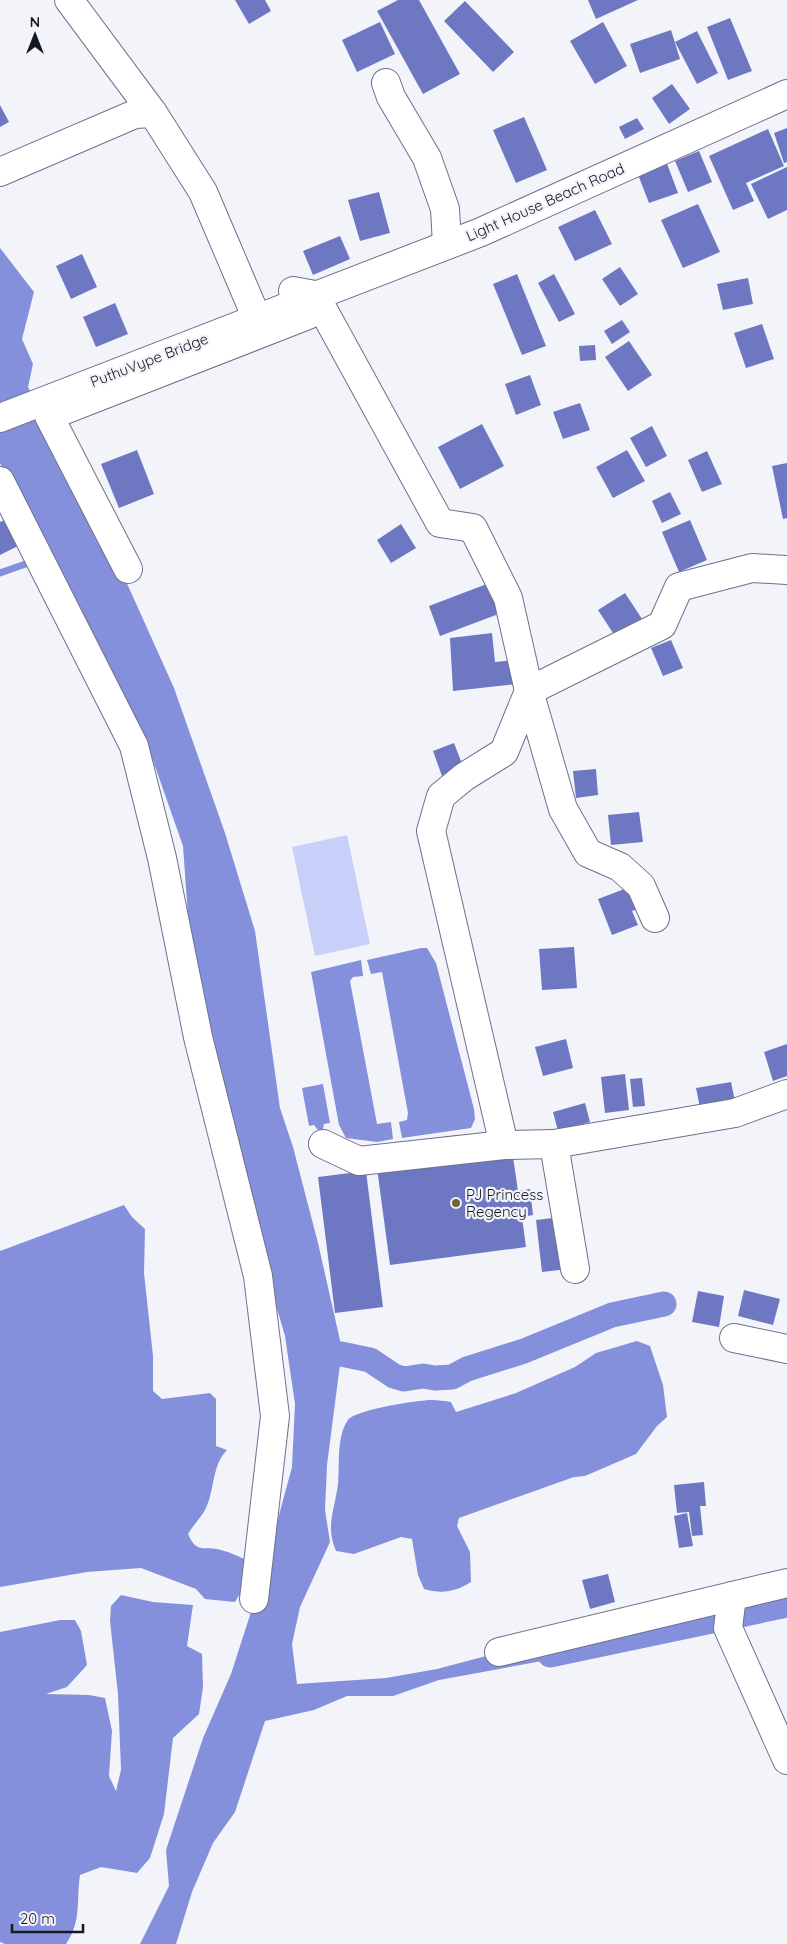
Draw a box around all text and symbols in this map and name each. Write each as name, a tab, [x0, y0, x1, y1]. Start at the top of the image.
north arrow	[10, 10, 60, 60]
text: N	[30, 13, 40, 31]
street label: Light House Beach Road	[463, 158, 627, 246]
street label: PuthuVype Bridge	[87, 329, 211, 391]
place label: PJ Princess Regency	[466, 1185, 543, 1221]
marker: PJ Princess Regency	[450, 1197, 462, 1209]
scale bar	[12, 1902, 84, 1934]
text: 20 m	[20, 1909, 55, 1928]

